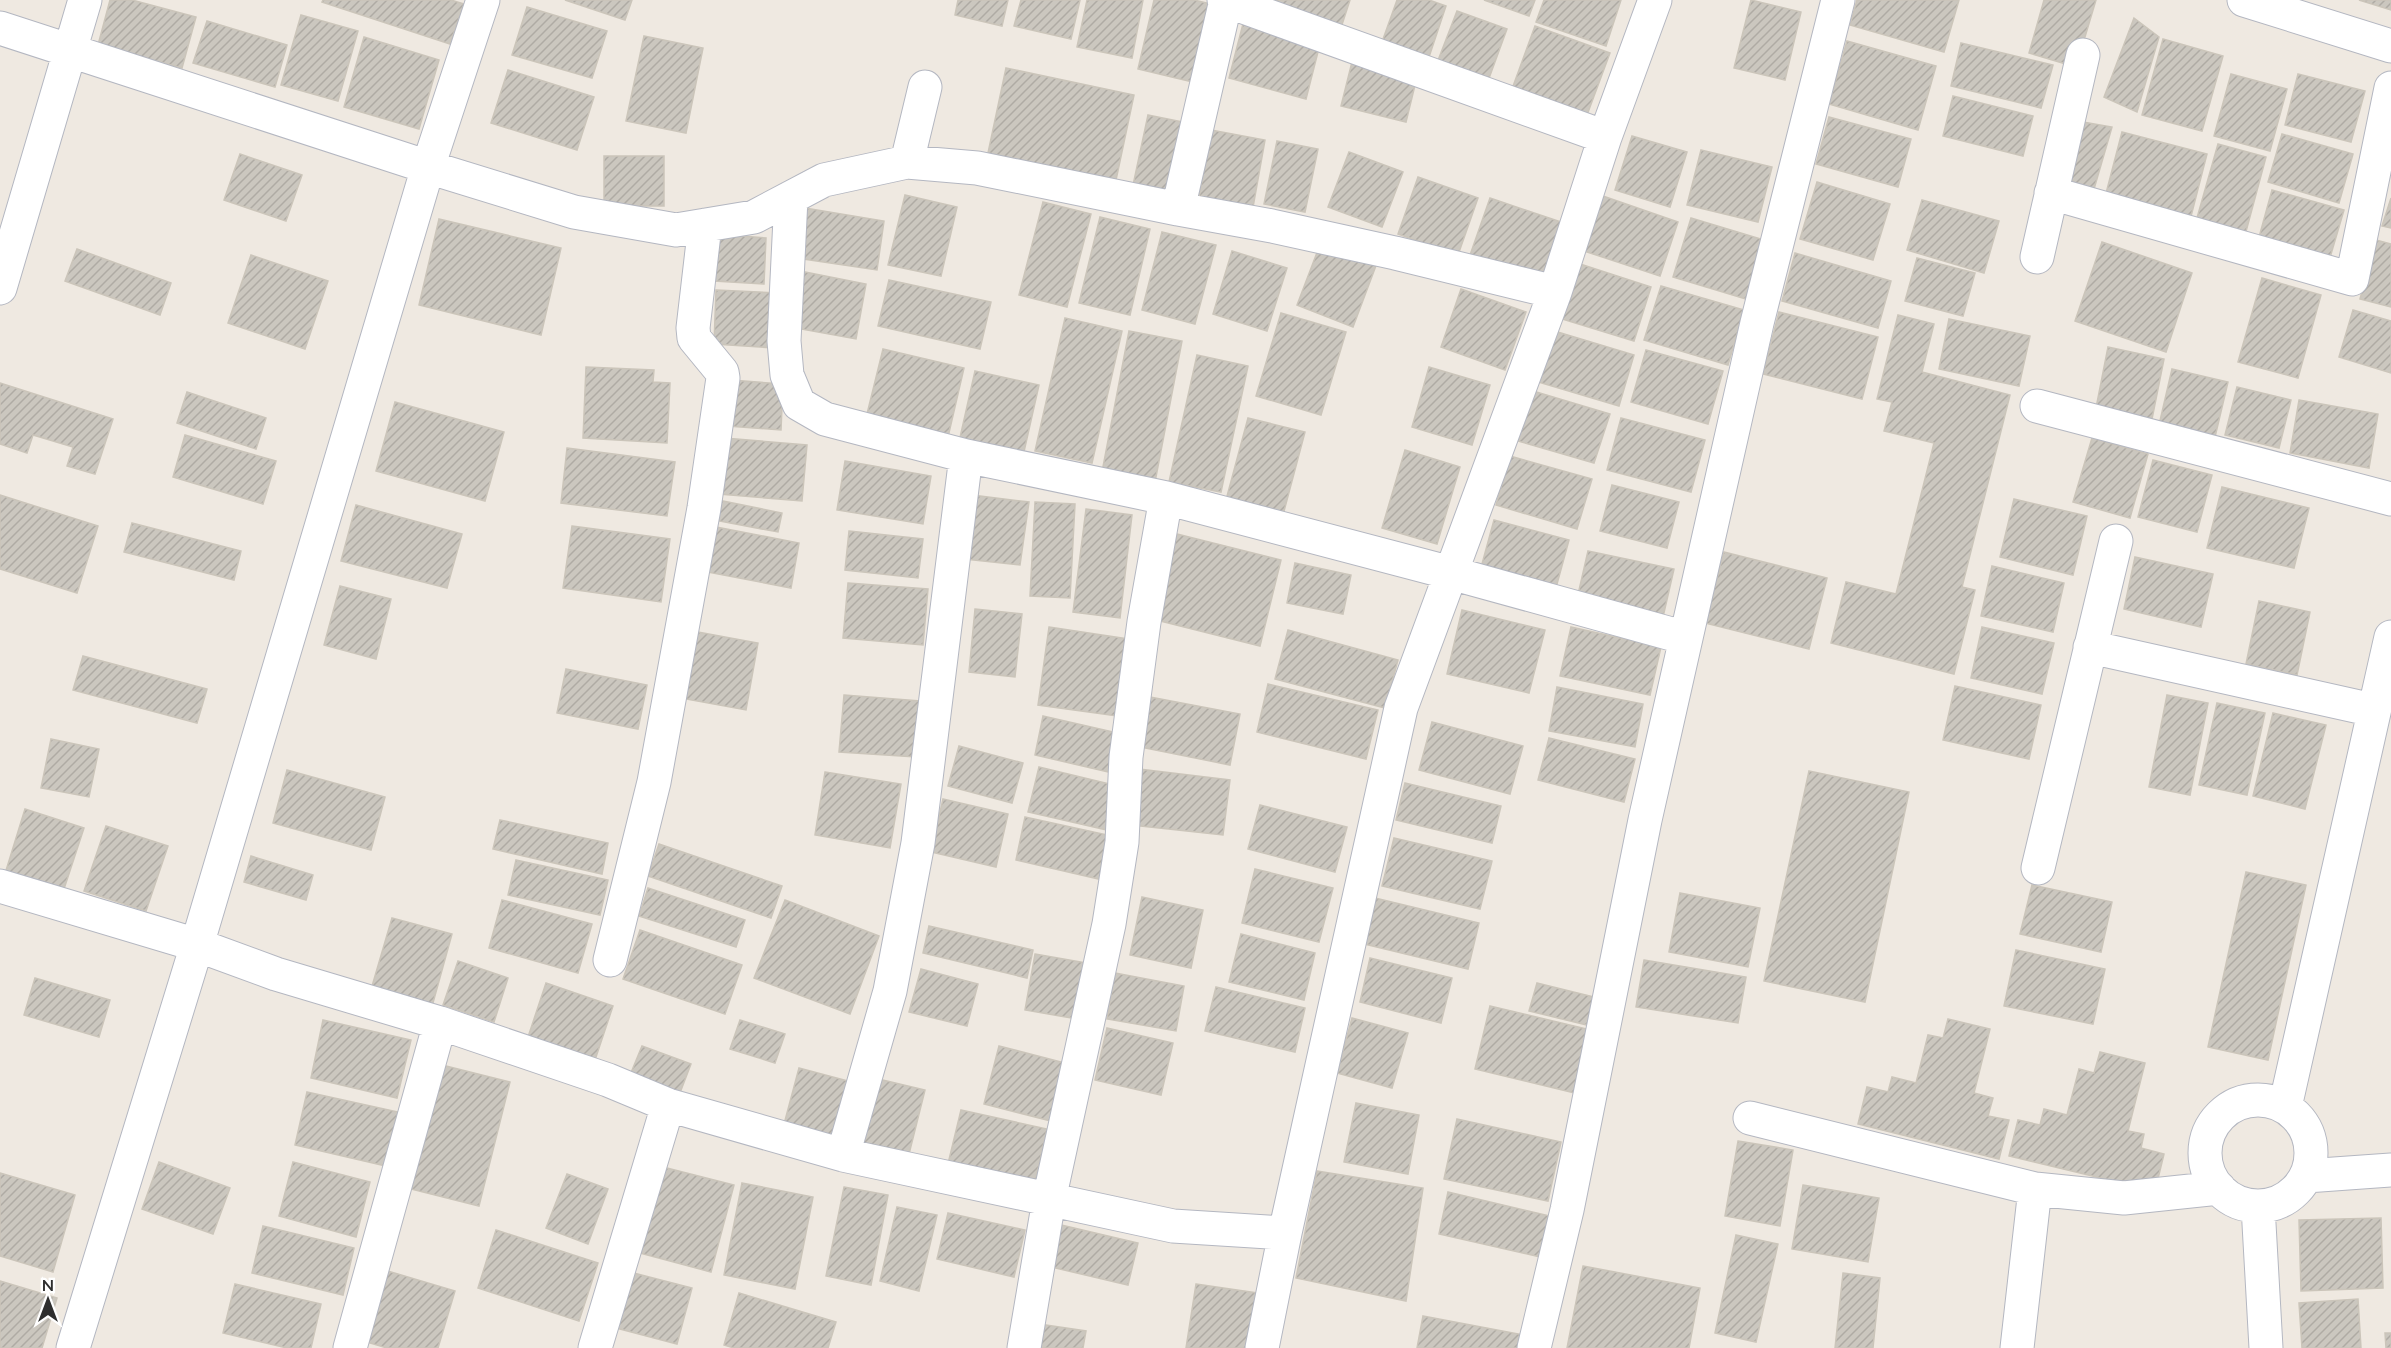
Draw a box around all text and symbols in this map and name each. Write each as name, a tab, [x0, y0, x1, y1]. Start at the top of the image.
north arrow	[18, 1270, 78, 1330]
text: N	[42, 1275, 54, 1294]

